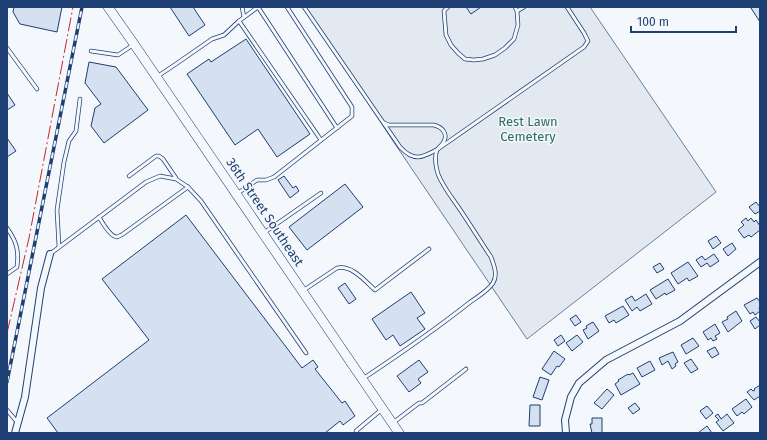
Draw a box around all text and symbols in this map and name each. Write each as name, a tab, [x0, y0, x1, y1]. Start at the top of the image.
scale bar	[631, 8, 736, 34]
text: 100 m	[637, 15, 669, 29]
park label: Rest Lawn Cemetery	[498, 114, 558, 144]
street label: 36th Street Southeast	[223, 155, 307, 269]

